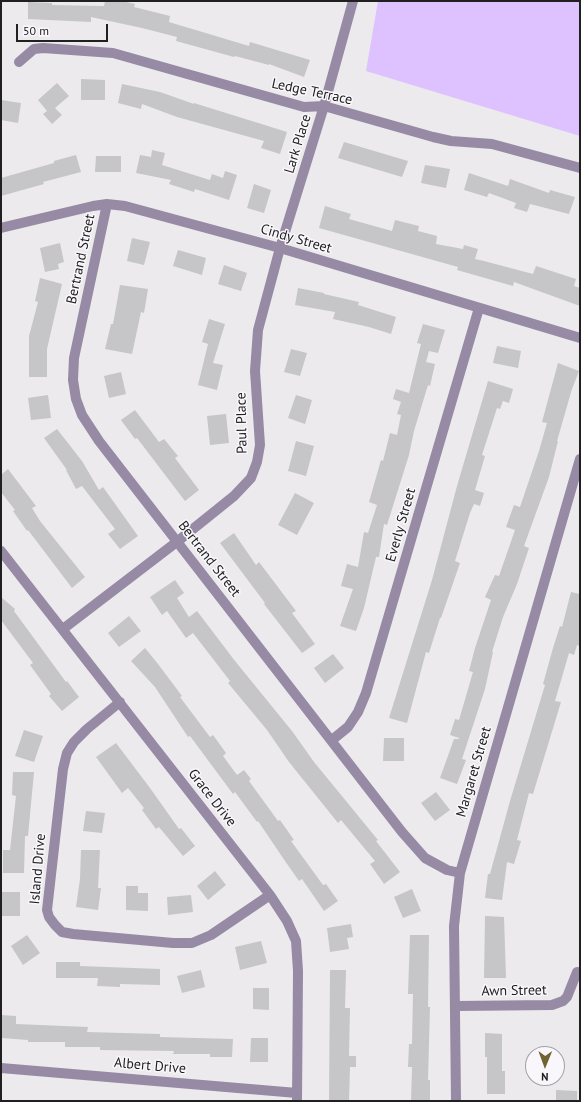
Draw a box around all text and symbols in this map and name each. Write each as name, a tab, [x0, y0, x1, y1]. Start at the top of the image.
scale bar	[18, 16, 110, 42]
text: 50 m	[23, 23, 49, 38]
street label: Ledge Terrace	[270, 75, 354, 109]
street label: Lark Place	[281, 112, 315, 176]
street label: Bertrand Street	[63, 212, 99, 306]
street label: Cindy Street	[259, 221, 333, 257]
street label: Paul Place	[233, 392, 251, 454]
street label: Everly Street	[382, 486, 420, 564]
street label: Bertrand Street	[174, 518, 244, 600]
street label: Margaret Street	[453, 725, 495, 819]
street label: Grace Drive	[184, 766, 240, 830]
street label: Island Drive	[27, 833, 49, 905]
street label: Awn Street	[481, 982, 547, 1000]
north arrow	[525, 1046, 565, 1086]
street label: Albert Drive	[113, 1054, 187, 1078]
text: N	[541, 1070, 549, 1084]

